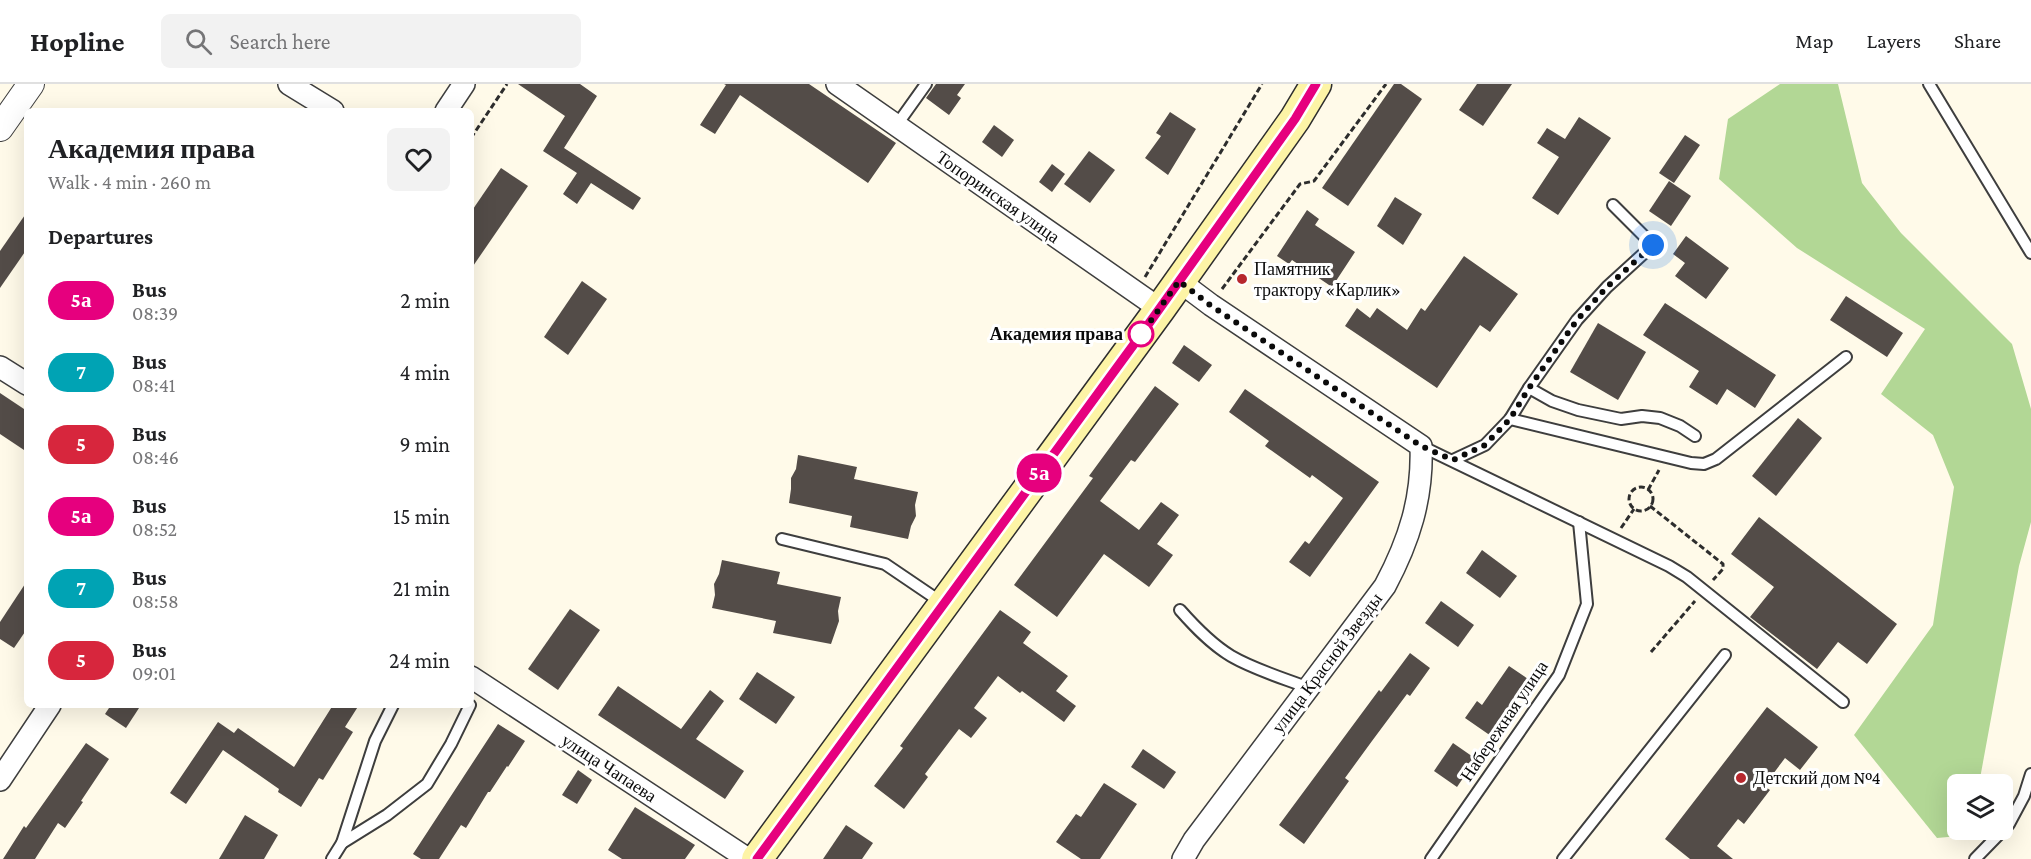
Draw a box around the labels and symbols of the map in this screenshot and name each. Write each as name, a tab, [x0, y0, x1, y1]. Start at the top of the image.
street label: Топоринская улица	[932, 147, 1064, 247]
your location	[1638, 230, 1668, 260]
place label: Памятник трактору «Карлик»	[1254, 259, 1401, 300]
marker: Памятник трактору «Карлик»	[1235, 272, 1249, 286]
marker: Академия права	[1128, 321, 1154, 347]
place label: Академия права	[990, 324, 1123, 344]
line badge: 5а	[1012, 454, 1066, 492]
street label: улица Красной Звезды	[1268, 589, 1386, 737]
street label: Набережная улица	[1456, 657, 1552, 785]
street label: улица Чапаева	[558, 730, 660, 806]
place label: Детский дом №4	[1753, 768, 1881, 788]
marker: Детский дом №4	[1734, 771, 1748, 785]

